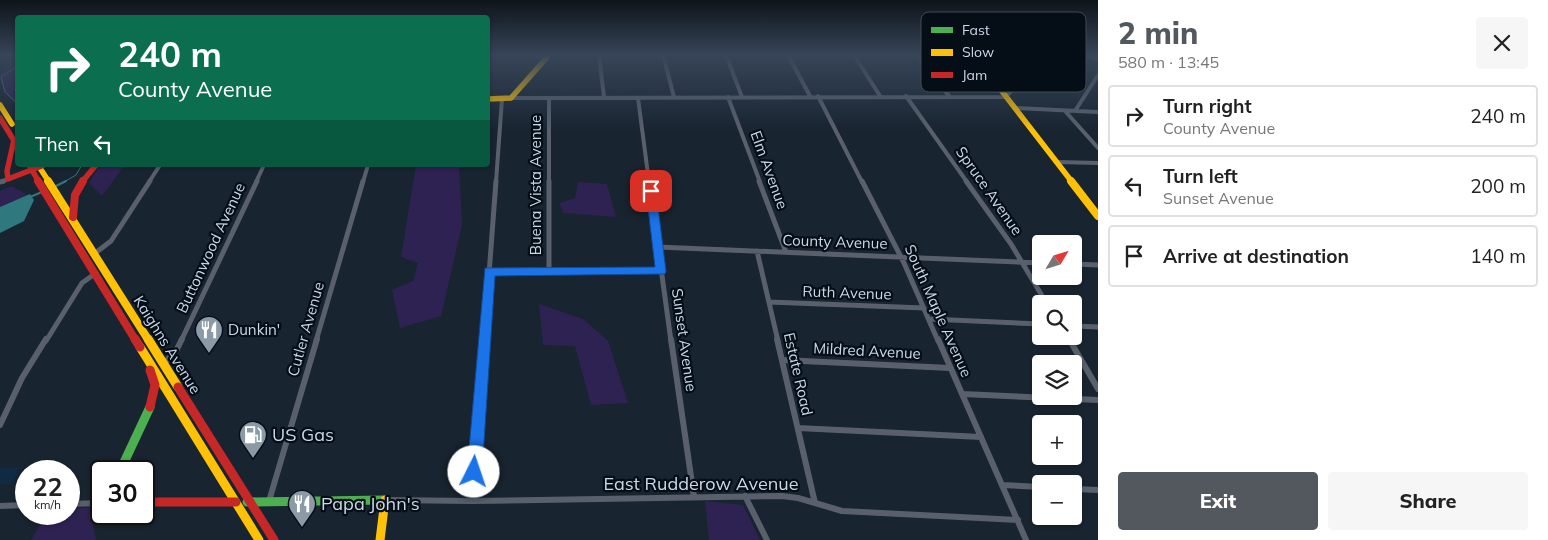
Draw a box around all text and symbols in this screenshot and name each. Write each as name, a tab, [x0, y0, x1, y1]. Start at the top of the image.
legend	[921, 12, 1086, 92]
text: 2 min	[1118, 14, 1198, 52]
button: close	[1476, 17, 1528, 69]
text: Fast	[962, 21, 990, 39]
text: 240 m	[118, 32, 222, 76]
icon: right	[35, 35, 100, 100]
text: Slow	[962, 43, 994, 61]
text: 580 m · 13:45	[1118, 52, 1219, 72]
text: Jam	[962, 66, 987, 84]
text: County Avenue	[118, 75, 272, 103]
text: Turn right	[1163, 94, 1252, 118]
icon: right	[1120, 102, 1148, 130]
text: 240 m	[1470, 104, 1526, 128]
street label: Buena Vista Avenue	[526, 115, 545, 255]
text: County Avenue	[1163, 118, 1275, 138]
street label: Elm Avenue	[747, 128, 792, 211]
icon: left	[89, 130, 117, 158]
text: Then	[35, 132, 79, 156]
street label: Spruce Avenue	[952, 143, 1027, 239]
text: Turn left	[1163, 164, 1238, 188]
pin	[630, 170, 672, 212]
icon: left	[1120, 172, 1148, 200]
text: 200 m	[1470, 174, 1526, 198]
icon: arrive	[637, 177, 665, 205]
street label: Buttonwood Avenue	[172, 180, 249, 316]
text: Sunset Avenue	[1163, 188, 1274, 208]
street label: County Avenue	[782, 230, 888, 253]
north arrow	[1032, 235, 1082, 285]
map controls	[1032, 235, 1082, 525]
street label: South Maple Avenue	[901, 241, 976, 380]
icon: arrive	[1120, 242, 1148, 270]
text: Arrive at destination	[1163, 244, 1349, 268]
text: 140 m	[1470, 244, 1526, 268]
street label: Cutler Avenue	[283, 279, 328, 378]
street label: Ruth Avenue	[802, 281, 892, 304]
street label: Sunset Avenue	[668, 287, 701, 393]
street label: Kaighns Avenue	[130, 292, 205, 397]
button: search	[1032, 295, 1082, 345]
restaurant icon: Dunkin'	[194, 315, 224, 354]
place label: Dunkin'	[228, 320, 280, 339]
street label: Estate Road	[780, 331, 817, 417]
street label: Mildred Avenue	[813, 338, 921, 363]
button: layers	[1032, 355, 1082, 405]
button: +	[1032, 415, 1082, 465]
fuel station icon: US Gas	[238, 420, 268, 459]
place label: US Gas	[272, 423, 334, 446]
position arrow	[447, 445, 499, 497]
speed limit sign: 30	[90, 460, 155, 525]
text: 22	[32, 471, 63, 502]
street label: East Rudderow Avenue	[604, 472, 798, 495]
button: Exit	[1118, 472, 1318, 530]
button: Share	[1328, 472, 1528, 530]
button: −	[1032, 475, 1082, 525]
restaurant icon: Papa John's	[287, 489, 317, 528]
place label: Papa John's	[321, 492, 420, 515]
text: km/h	[34, 497, 61, 512]

